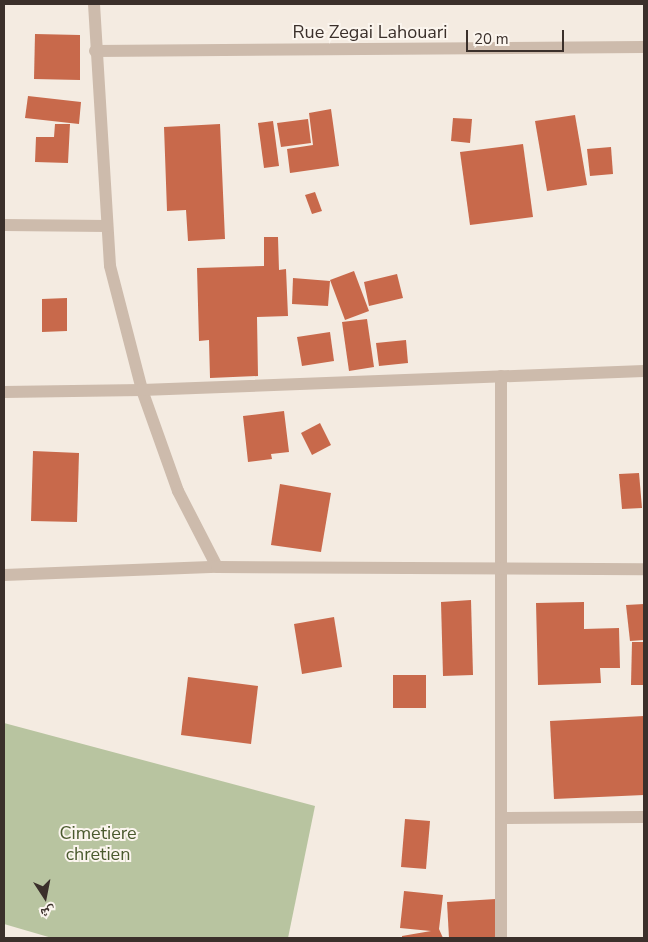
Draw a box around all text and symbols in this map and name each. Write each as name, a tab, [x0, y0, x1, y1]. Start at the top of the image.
scale bar	[468, 20, 566, 52]
street label: Rue Zegai Lahouari	[293, 21, 447, 43]
text: 20 m	[474, 29, 509, 49]
park label: Cimetiere chretien	[59, 823, 137, 866]
north arrow	[20, 872, 70, 922]
text: ش	[39, 901, 57, 923]

